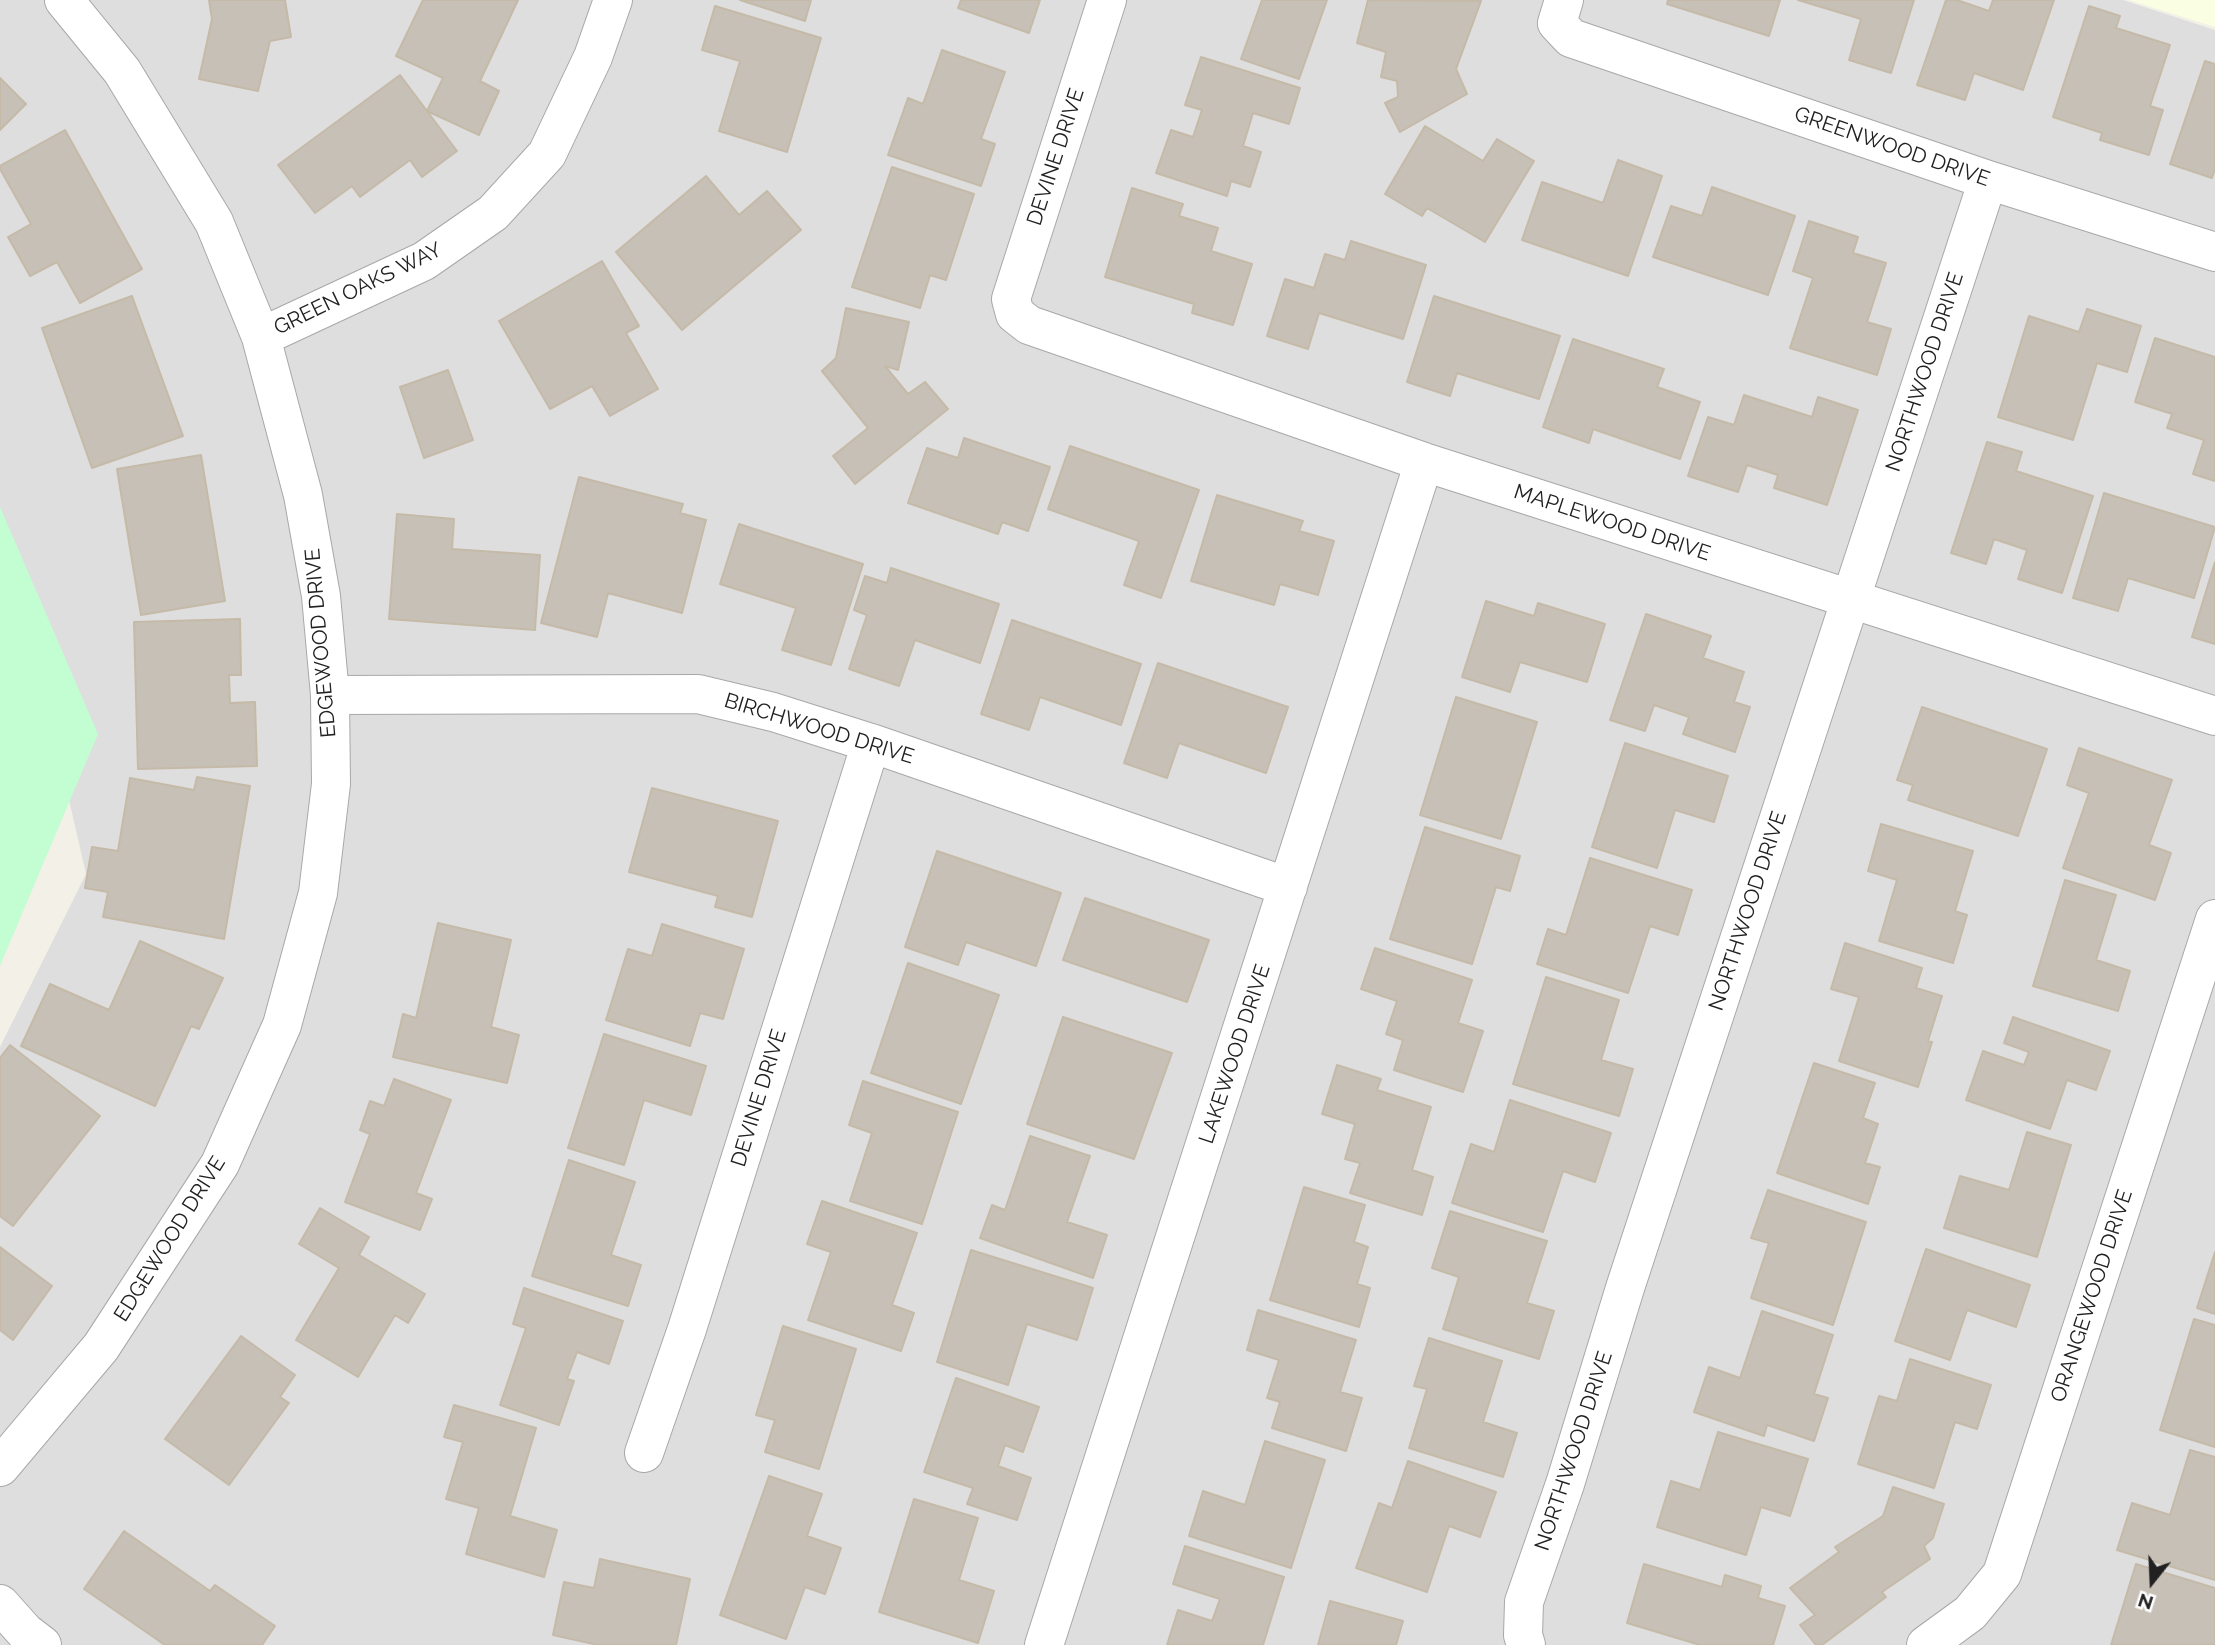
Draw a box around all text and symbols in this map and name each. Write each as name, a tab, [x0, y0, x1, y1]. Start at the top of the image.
street label: DEVINE DRIVE	[1022, 85, 1090, 229]
street label: GREENWOOD DRIVE	[1791, 102, 1993, 192]
street label: GREEN OAKS WAY	[270, 237, 446, 341]
street label: NORTHWOOD DRIVE	[1881, 269, 1969, 475]
street label: MAPLEWOOD DRIVE	[1511, 479, 1713, 567]
street label: EDGEWOOD DRIVE	[300, 547, 342, 739]
street label: BIRCHWOOD DRIVE	[721, 688, 917, 770]
street label: NORTHWOOD DRIVE	[1704, 808, 1792, 1014]
street label: LAKEWOOD DRIVE	[1194, 961, 1276, 1147]
street label: DEVINE DRIVE	[726, 1026, 792, 1170]
street label: EDGEWOOD DRIVE	[109, 1152, 231, 1326]
street label: ORANGEWOOD DRIVE	[2046, 1187, 2138, 1405]
street label: NORTHWOOD DRIVE	[1530, 1348, 1618, 1554]
north arrow	[2117, 1547, 2187, 1617]
text: N	[2135, 1589, 2156, 1615]

